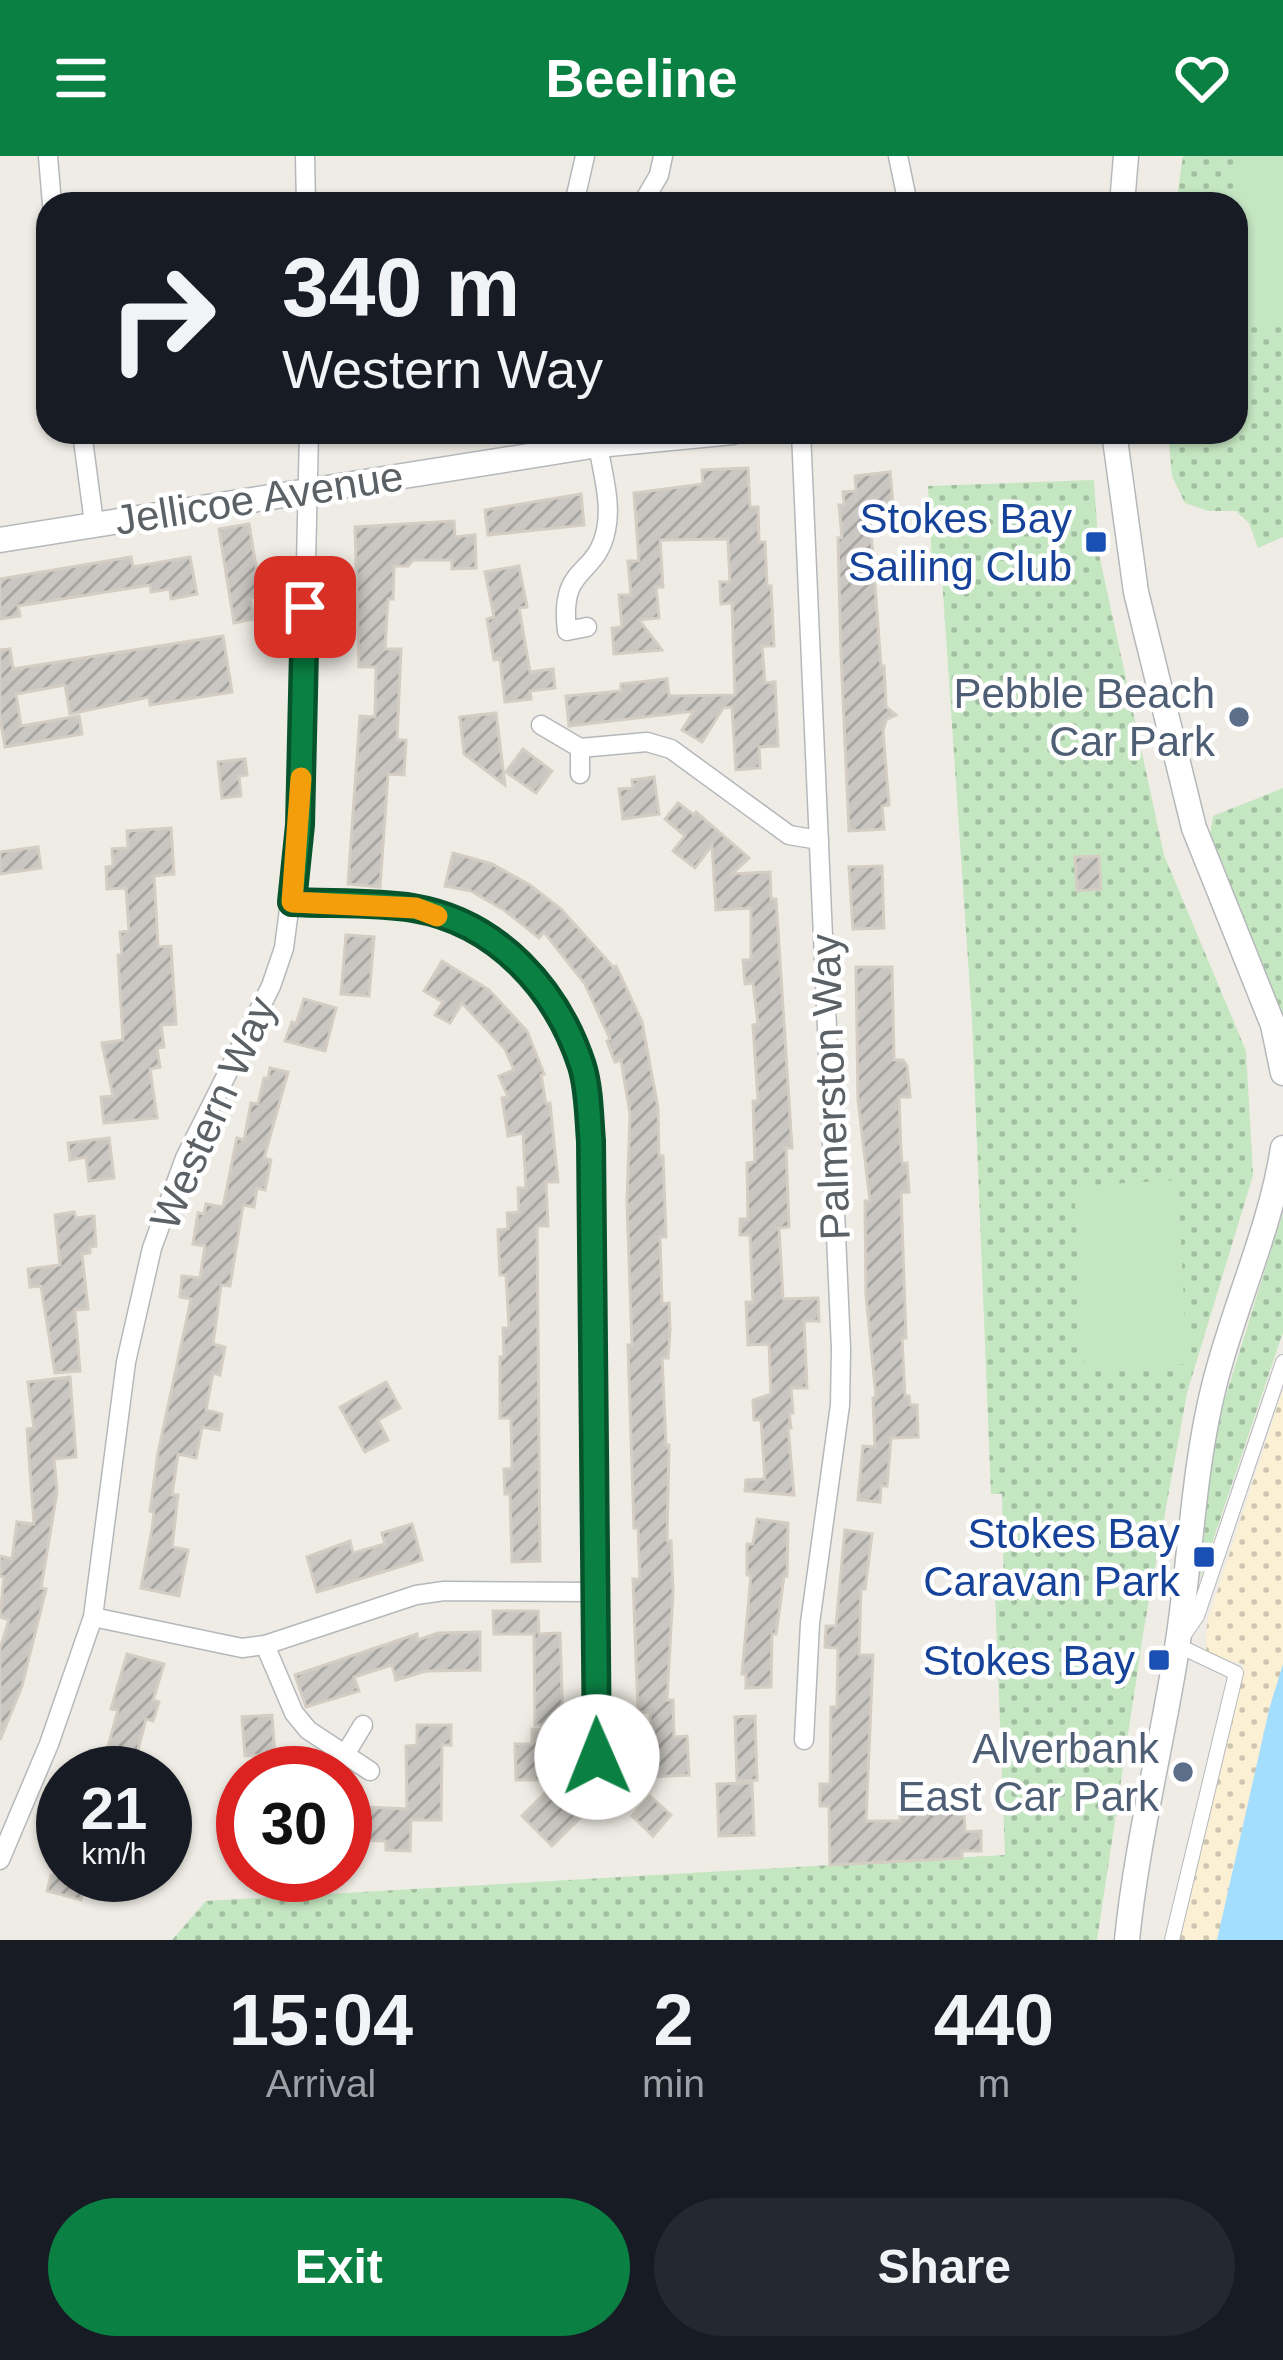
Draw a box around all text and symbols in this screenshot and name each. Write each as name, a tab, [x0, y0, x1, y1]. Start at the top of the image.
icon: menu	[48, 45, 114, 111]
icon: heart	[1169, 45, 1235, 111]
text: Beeline	[545, 48, 738, 108]
icon: right	[84, 240, 240, 396]
text: 340 m	[282, 240, 520, 334]
text: Western Way	[282, 339, 603, 399]
street label: Jellicoe Avenue	[112, 452, 406, 544]
place label: Stokes Bay Sailing Club	[848, 495, 1072, 590]
marker: Stokes Bay Sailing Club	[1083, 529, 1109, 555]
pin	[254, 556, 356, 658]
icon: arrive	[272, 574, 338, 640]
place label: Pebble Beach Car Park	[953, 670, 1216, 765]
marker: Pebble Beach Car Park	[1226, 704, 1252, 730]
street label: Palmerston Way	[801, 933, 859, 1241]
street label: Western Way	[141, 989, 285, 1237]
place label: Stokes Bay Caravan Park	[923, 1510, 1181, 1605]
marker: Stokes Bay Caravan Park	[1191, 1544, 1217, 1570]
place label: Stokes Bay	[923, 1637, 1135, 1684]
marker: Stokes Bay	[1146, 1647, 1172, 1673]
position arrow	[534, 1694, 660, 1820]
place label: Alverbank East Car Park	[898, 1725, 1160, 1820]
speed limit sign: 30	[216, 1746, 372, 1902]
marker: Alverbank East Car Park	[1170, 1759, 1196, 1785]
text: 21	[81, 1775, 147, 1842]
text: km/h	[81, 1837, 147, 1870]
text: 15:04	[229, 1980, 413, 2060]
text: 2	[653, 1980, 694, 2060]
text: 440	[934, 1980, 1054, 2060]
text: Arrival	[266, 2062, 376, 2105]
text: min	[642, 2062, 705, 2105]
text: m	[978, 2062, 1010, 2105]
button: Exit	[48, 2198, 630, 2336]
button: Share	[654, 2198, 1235, 2336]

